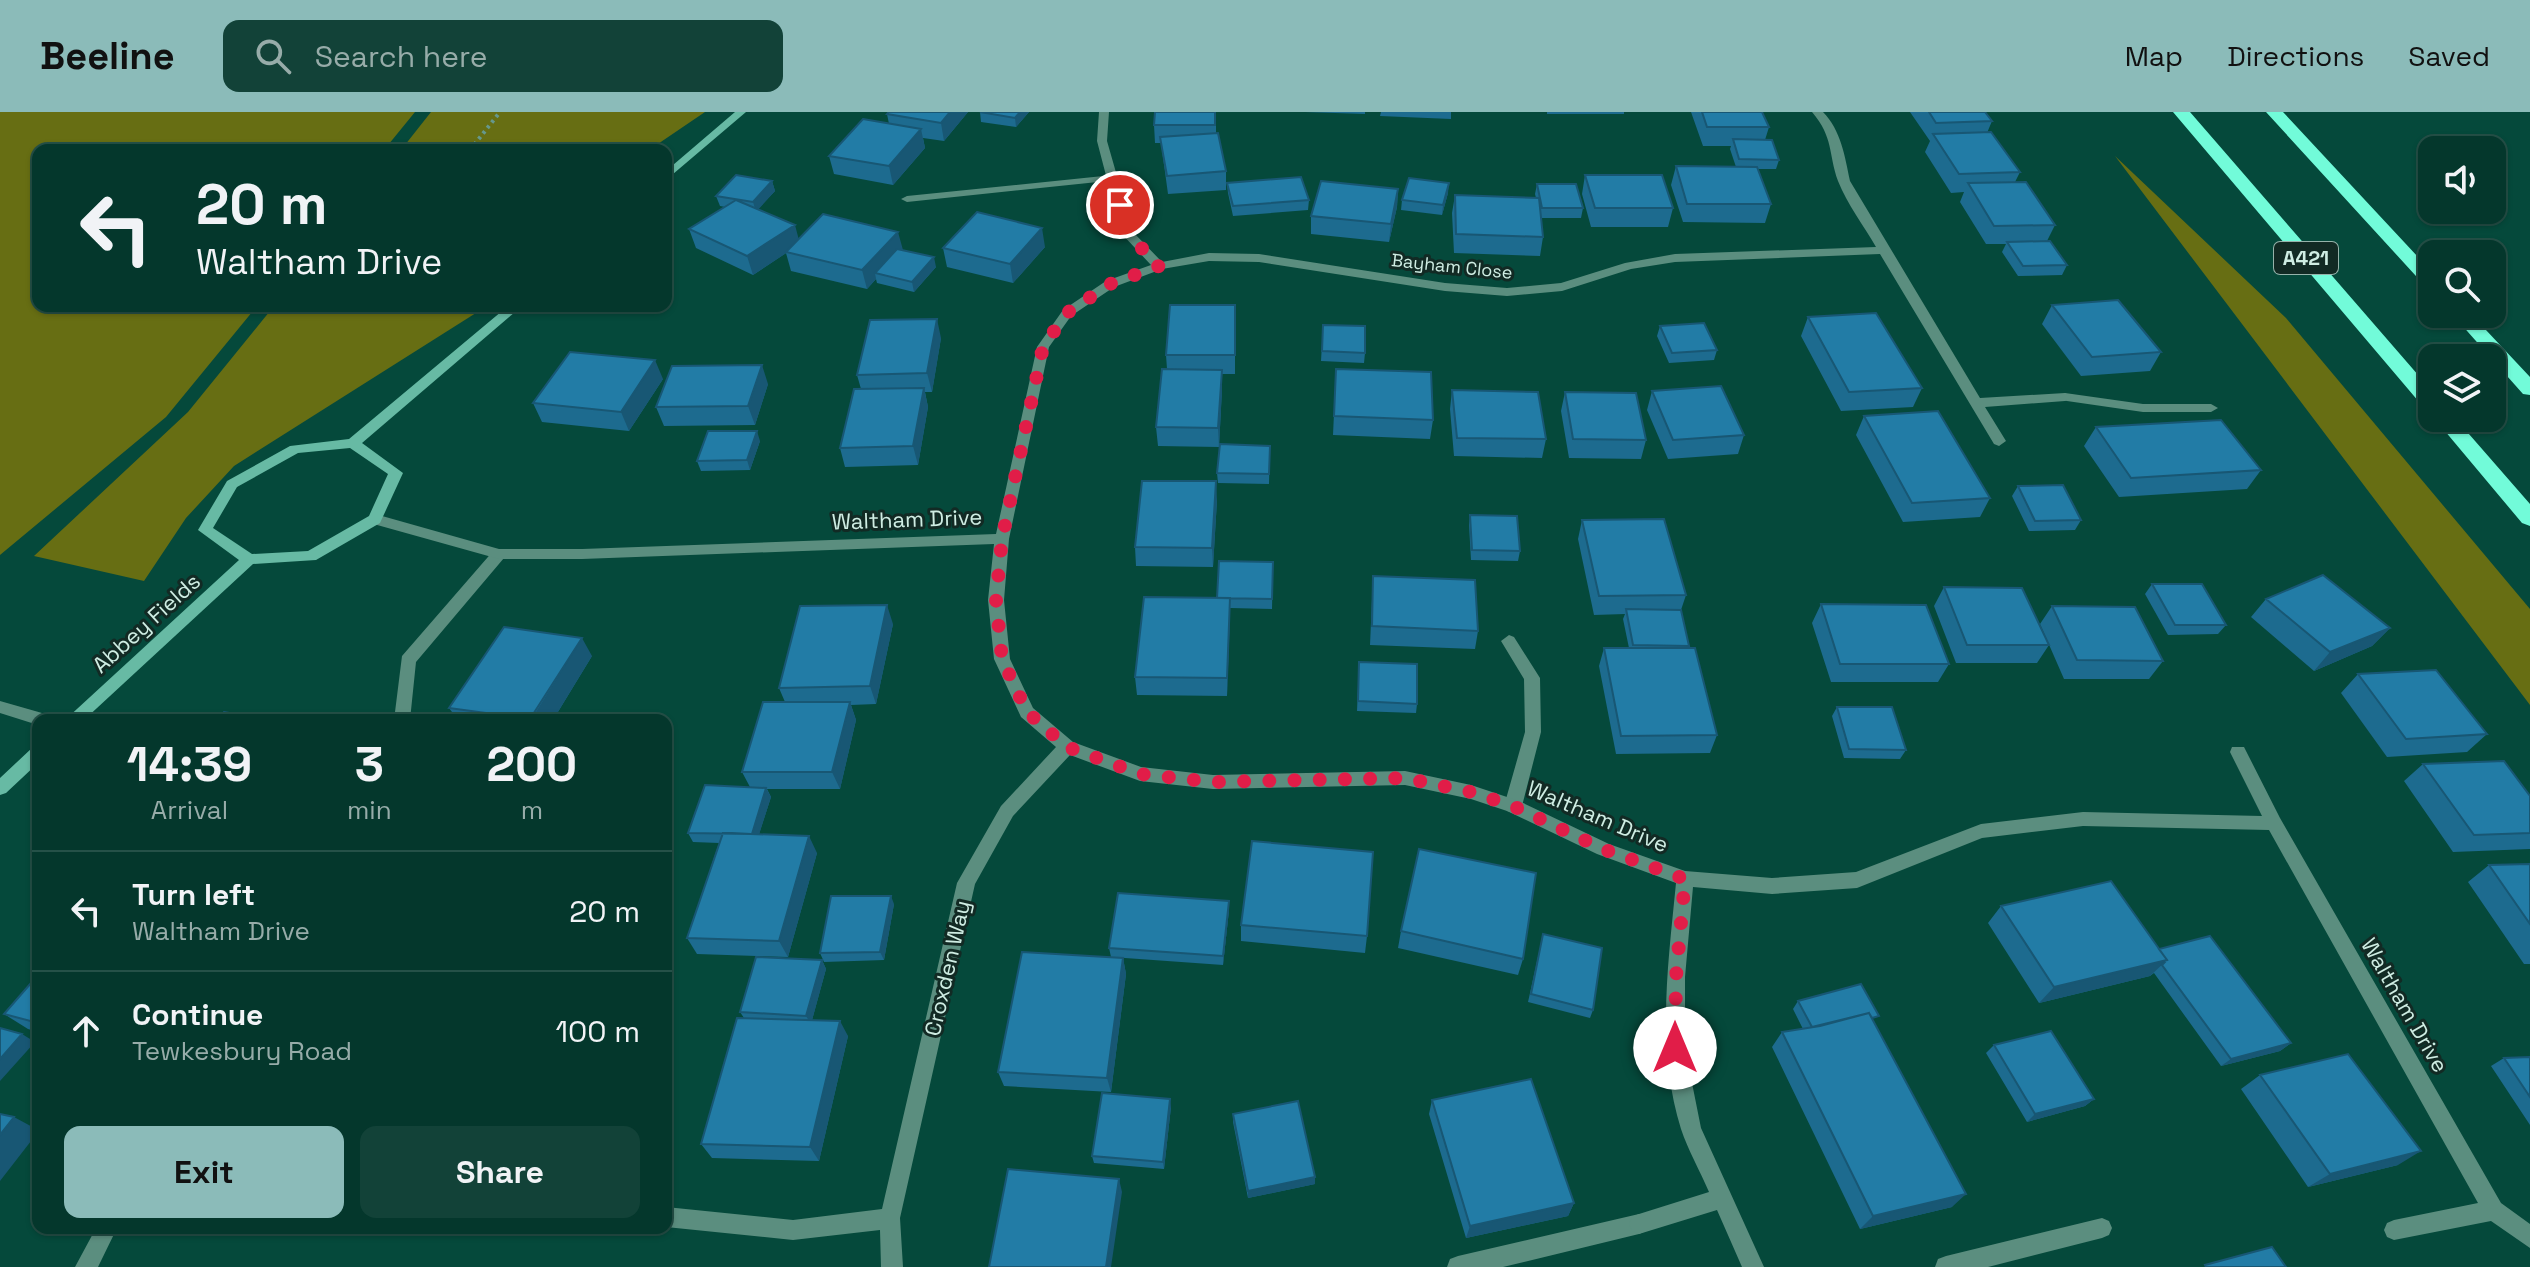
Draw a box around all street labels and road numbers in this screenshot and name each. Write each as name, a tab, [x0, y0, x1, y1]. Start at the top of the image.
road number: A421	[2274, 242, 2338, 274]
street label: Bayham Close	[1390, 248, 1514, 284]
street label: Waltham Drive	[831, 502, 983, 536]
street label: Abbey Fields	[86, 567, 206, 679]
street label: Waltham Drive	[1523, 774, 1673, 858]
street label: Croxden Way	[918, 897, 976, 1039]
street label: Waltham Drive	[2355, 933, 2455, 1077]

